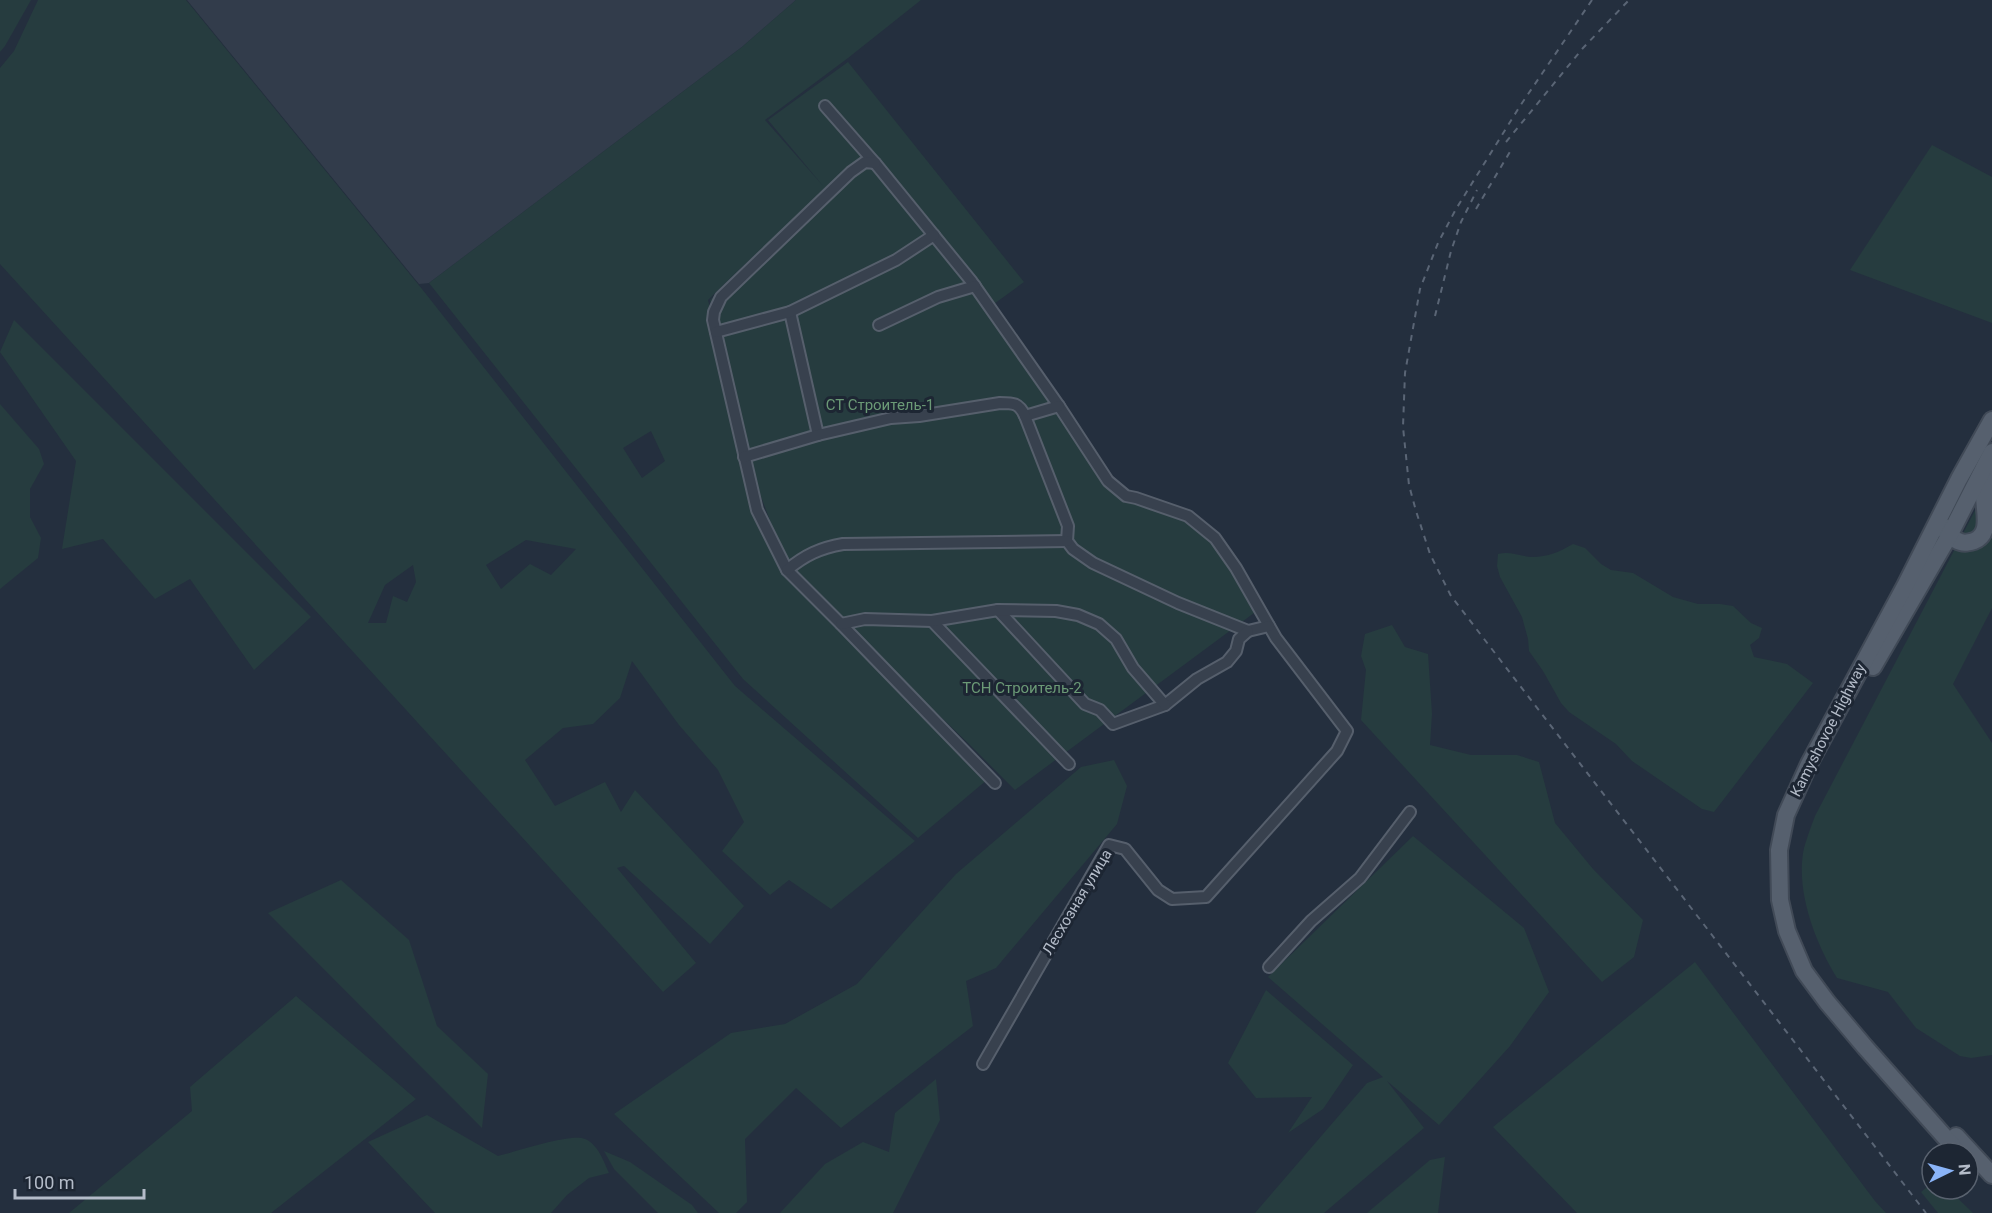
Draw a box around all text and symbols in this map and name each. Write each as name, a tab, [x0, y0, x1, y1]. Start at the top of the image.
park label: СТ Строитель-1	[826, 396, 934, 414]
street label: Kamyshovoe Highway	[1787, 660, 1869, 800]
park label: ТСН Строитель-2	[962, 679, 1082, 697]
street label: Лесхозная улица	[1038, 846, 1116, 958]
north arrow	[1920, 1141, 1980, 1201]
scale bar	[15, 1162, 144, 1200]
text: N	[1954, 1163, 1974, 1176]
text: 100 m	[24, 1172, 75, 1193]

